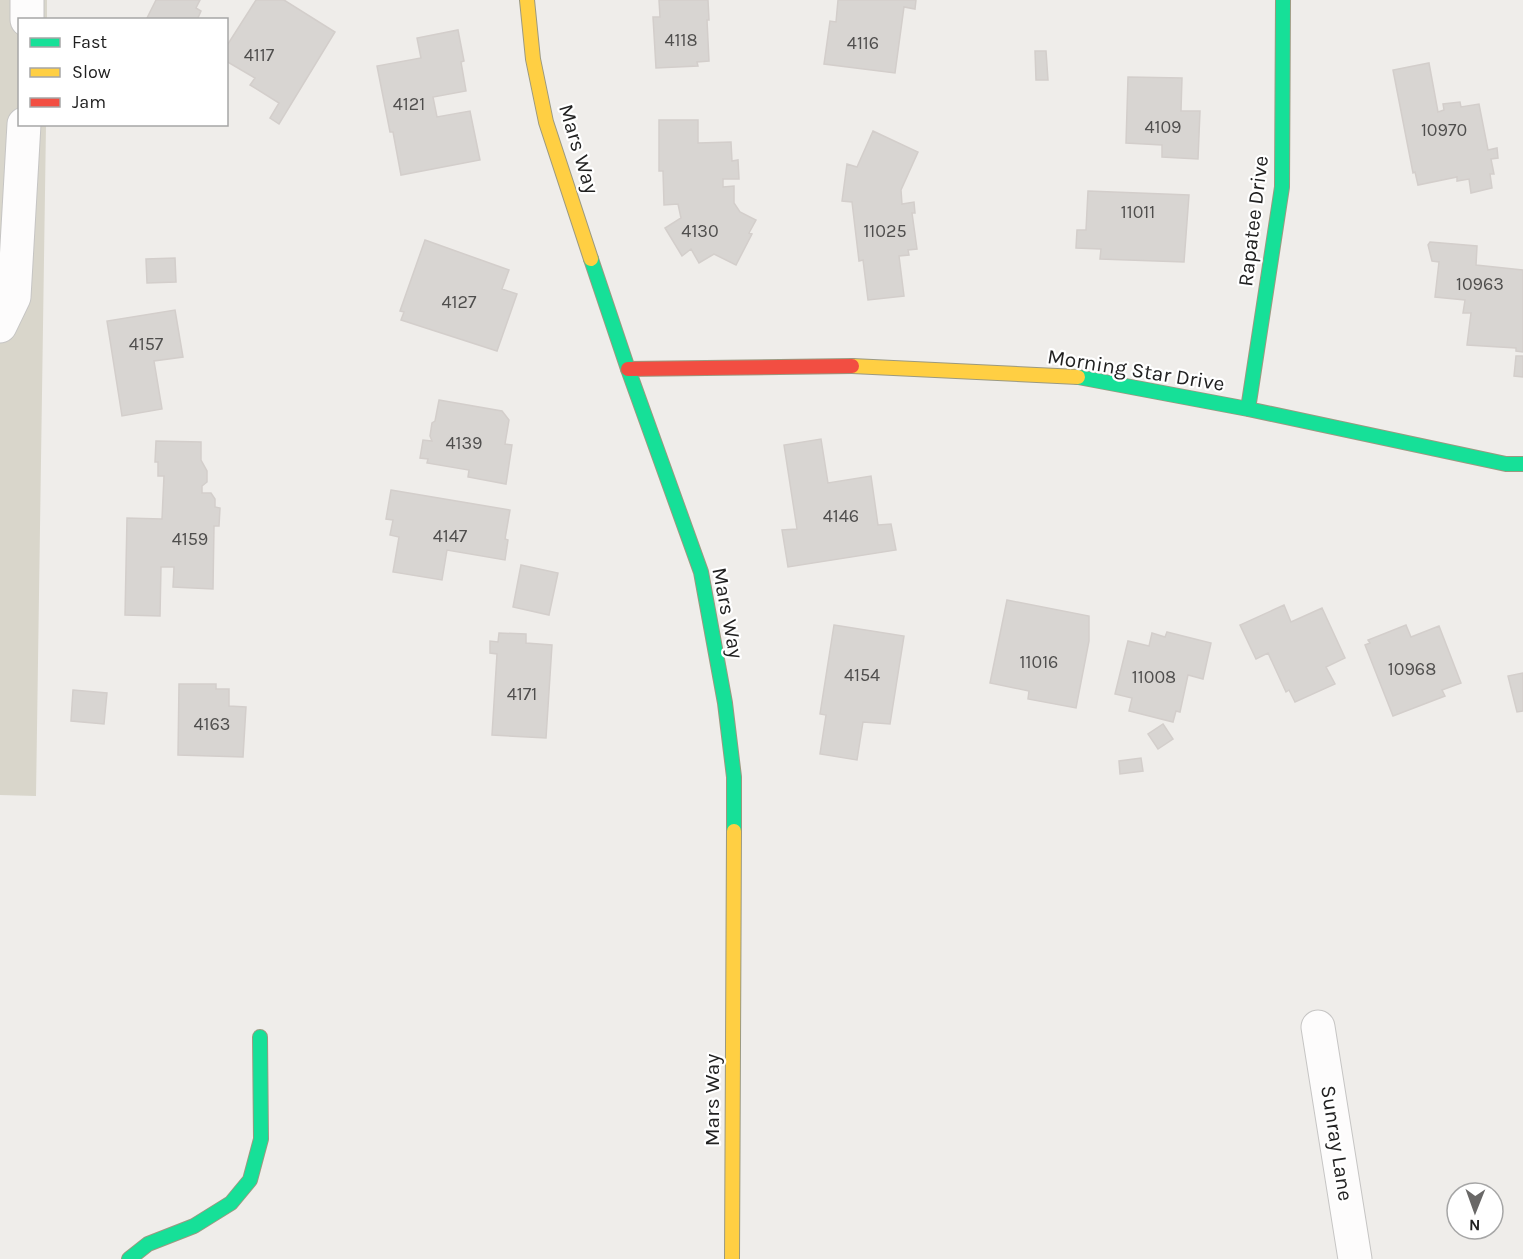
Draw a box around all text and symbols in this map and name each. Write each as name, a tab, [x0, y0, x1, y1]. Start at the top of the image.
legend	[18, 18, 228, 126]
house number: 4118	[664, 29, 698, 51]
text: Fast	[72, 31, 107, 53]
house number: 4116	[847, 32, 879, 54]
house number: 4117	[244, 44, 275, 66]
text: Slow	[72, 61, 111, 83]
text: Jam	[72, 91, 106, 113]
house number: 4121	[393, 93, 425, 115]
street label: Mars Way	[554, 101, 604, 197]
house number: 4109	[1144, 116, 1182, 138]
house number: 10970	[1421, 119, 1467, 141]
street label: Rapatee Drive	[1233, 154, 1273, 288]
house number: 11011	[1121, 201, 1155, 223]
house number: 4130	[681, 220, 719, 242]
house number: 11025	[863, 220, 907, 242]
house number: 10963	[1456, 273, 1504, 295]
house number: 4127	[442, 291, 477, 313]
house number: 4157	[129, 333, 164, 355]
street label: Morning Star Drive	[1046, 344, 1226, 396]
house number: 4139	[445, 432, 483, 454]
house number: 4146	[823, 505, 859, 527]
house number: 4147	[433, 525, 468, 547]
house number: 4159	[172, 528, 208, 550]
street label: Mars Way	[707, 565, 749, 661]
house number: 11016	[1020, 651, 1058, 673]
house number: 10968	[1388, 658, 1436, 680]
house number: 4154	[844, 664, 880, 686]
house number: 11008	[1132, 666, 1176, 688]
house number: 4171	[507, 683, 537, 705]
house number: 4163	[194, 713, 230, 735]
street label: Mars Way	[700, 1054, 724, 1146]
street label: Sunray Lane	[1316, 1083, 1358, 1203]
north arrow	[1445, 1181, 1505, 1241]
text: N	[1469, 1216, 1481, 1235]

